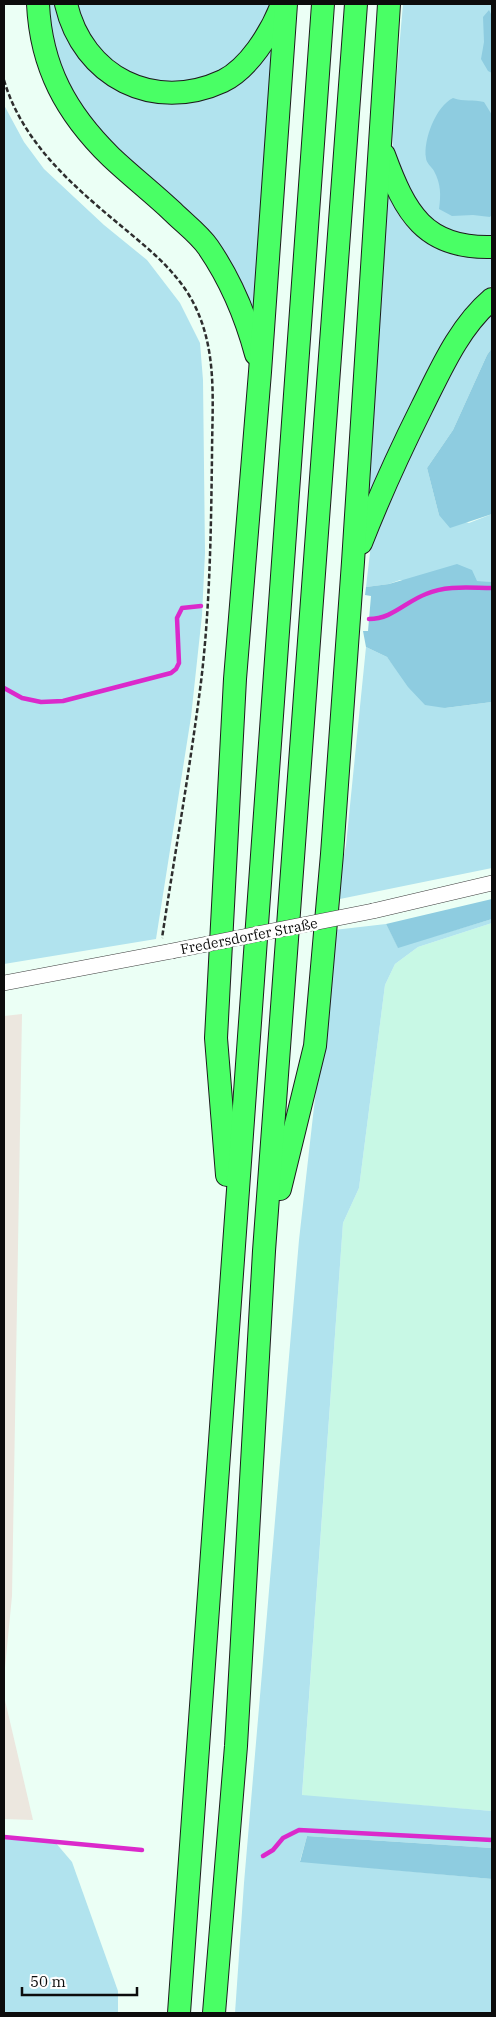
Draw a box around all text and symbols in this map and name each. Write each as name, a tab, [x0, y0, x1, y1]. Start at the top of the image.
street label: Fredersdorfer Straße	[179, 914, 319, 958]
scale bar	[22, 1964, 138, 1996]
text: 50 m	[30, 1972, 66, 1991]

